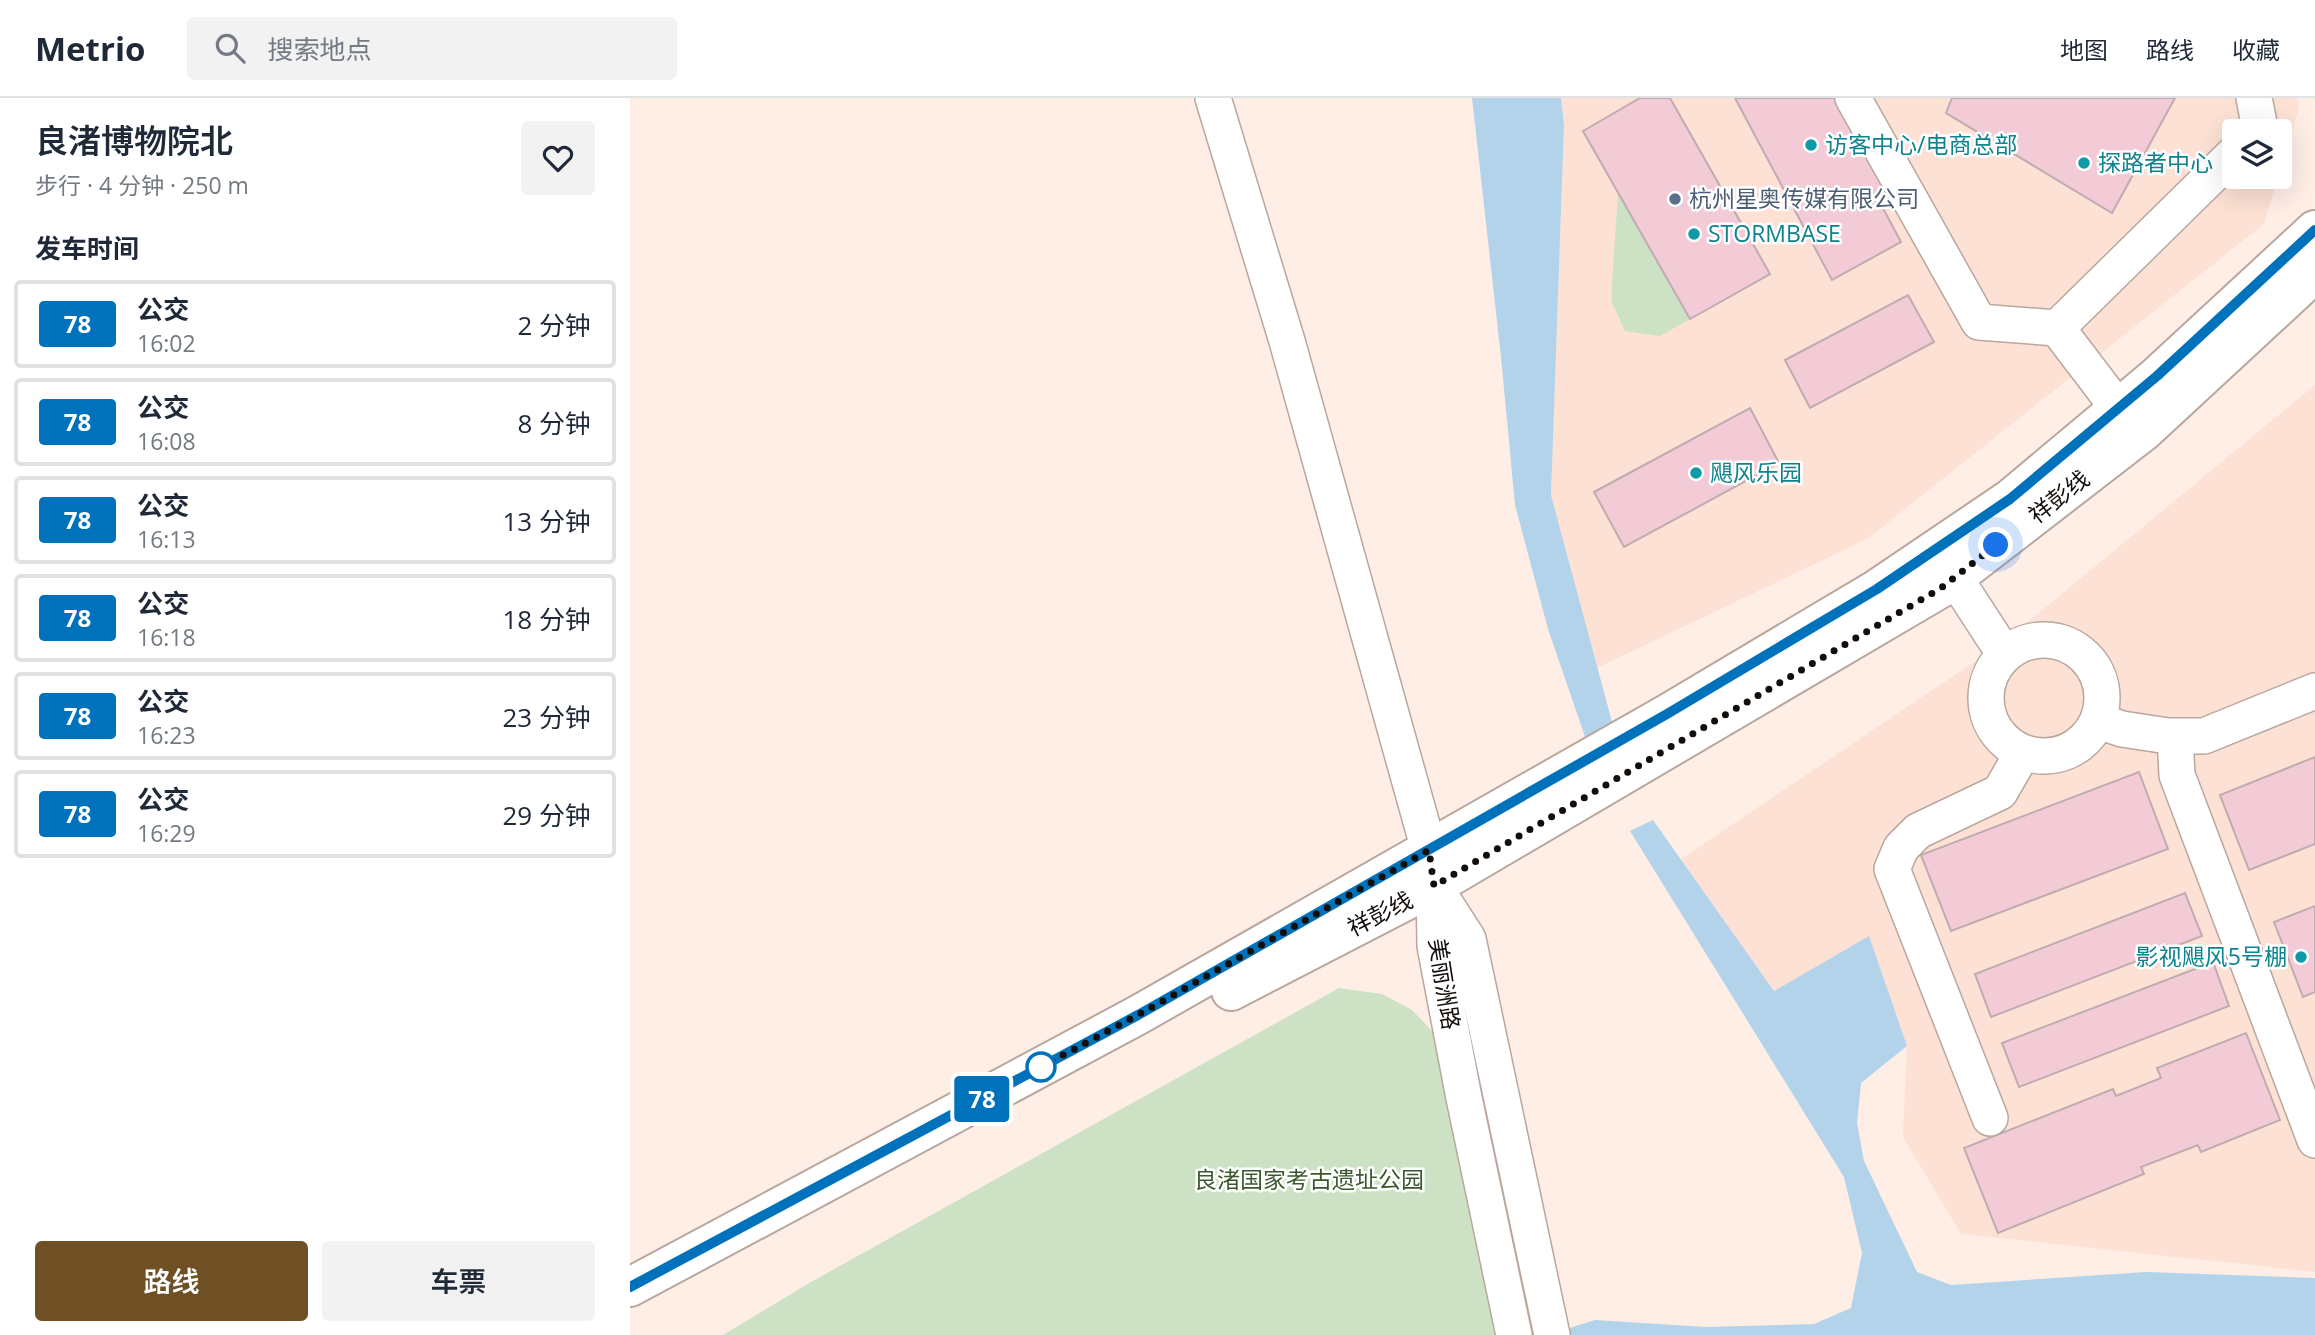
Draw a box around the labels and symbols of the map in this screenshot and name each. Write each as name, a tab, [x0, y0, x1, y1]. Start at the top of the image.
place label: 访客中心/电商总部	[1825, 128, 2017, 160]
marker: 访客中心/电商总部	[1803, 137, 1819, 153]
place label: 探路者中心	[2098, 146, 2213, 178]
marker: 探路者中心	[2076, 155, 2092, 171]
place label: 杭州星奥传媒有限公司	[1689, 182, 1919, 214]
marker: 杭州星奥传媒有限公司	[1667, 191, 1683, 207]
place label: STORMBASE	[1708, 217, 1841, 249]
marker: STORMBASE	[1686, 226, 1702, 242]
place label: 飓风乐园	[1710, 456, 1802, 488]
street label: 祥彭线	[2021, 462, 2095, 530]
marker: 飓风乐园	[1688, 465, 1704, 481]
your location	[1978, 527, 2013, 562]
street label: 祥彭线	[1342, 883, 1418, 943]
street label: 美丽洲路	[1422, 936, 1468, 1032]
place label: 影视飓风5号棚	[2136, 940, 2287, 972]
marker: 影视飓风5号棚	[2293, 949, 2309, 965]
unlabelled marker	[1026, 1052, 1056, 1082]
line badge: 78	[950, 1076, 1014, 1122]
park label: 良渚国家考古遗址公园	[1194, 1163, 1424, 1195]

